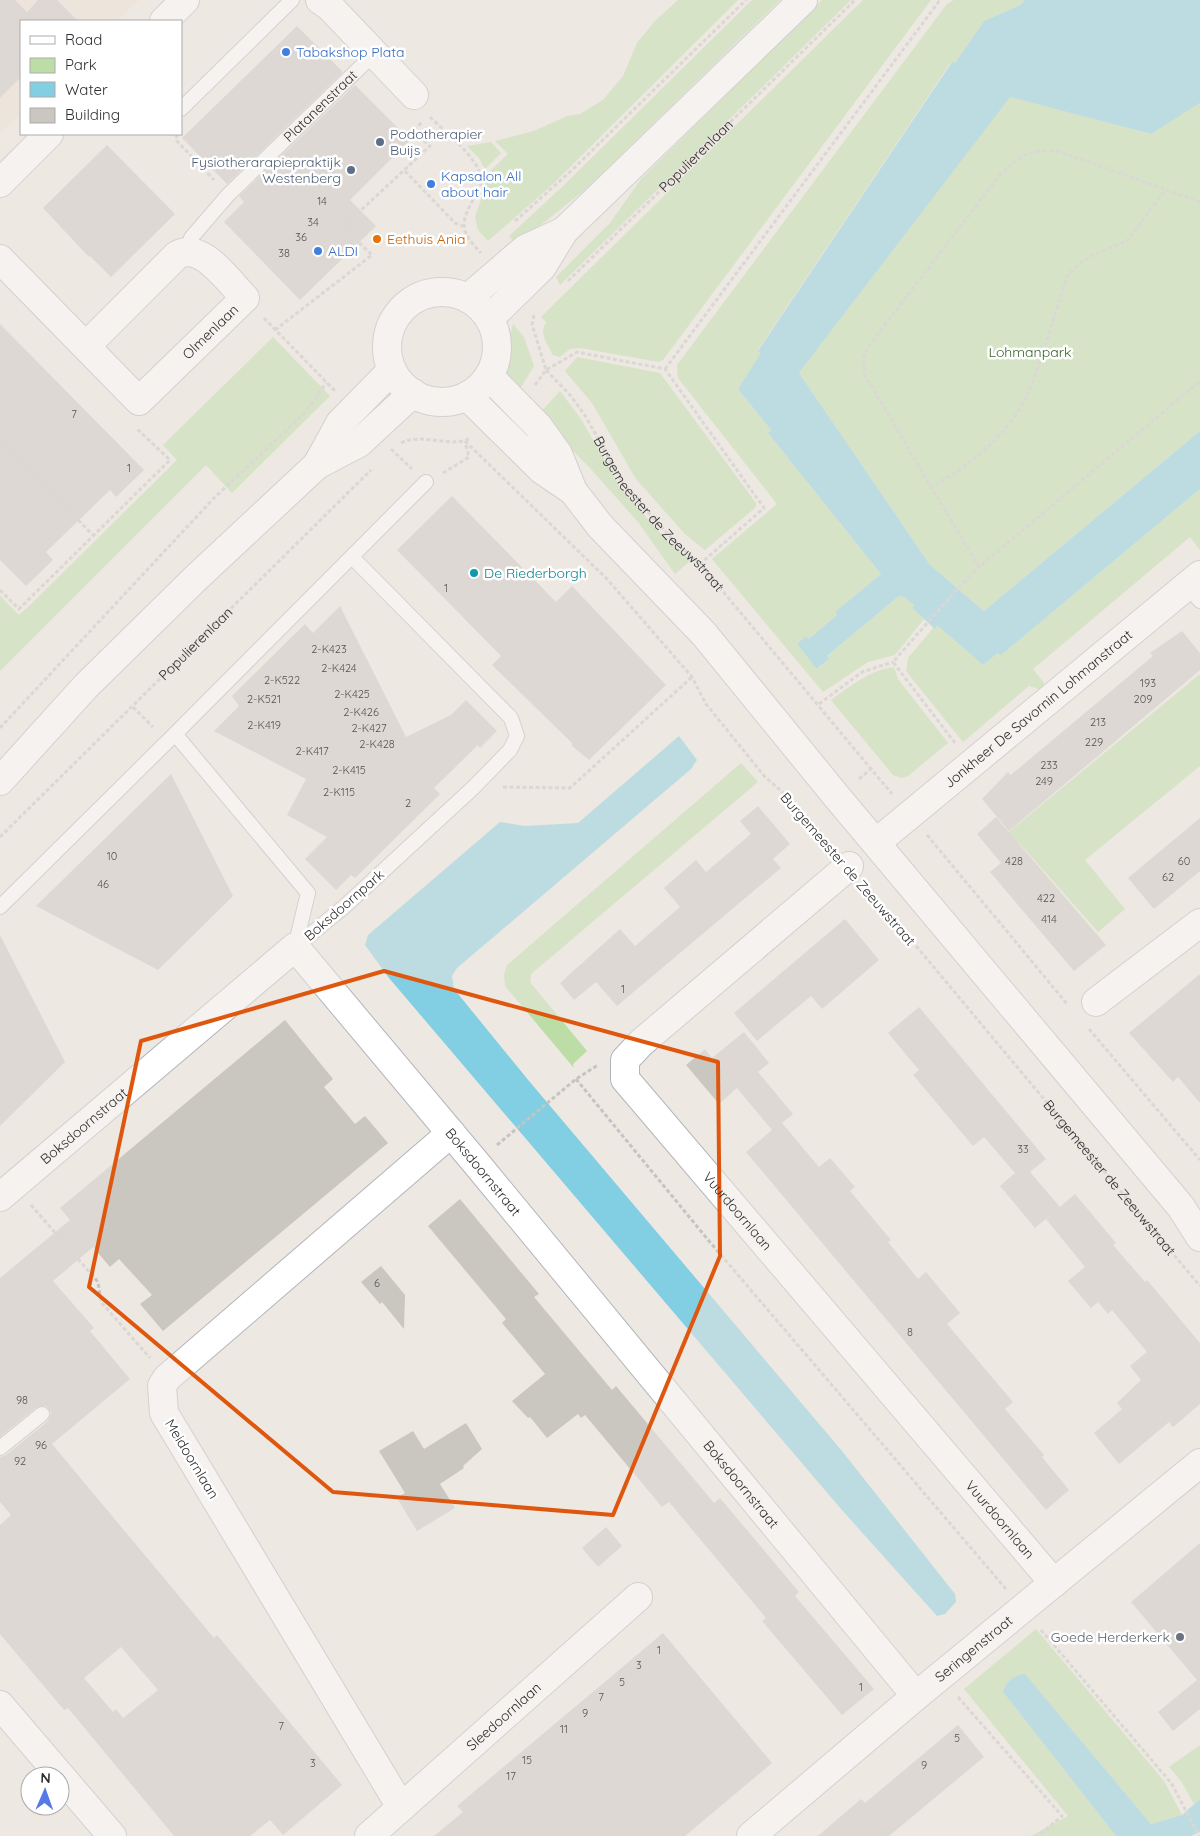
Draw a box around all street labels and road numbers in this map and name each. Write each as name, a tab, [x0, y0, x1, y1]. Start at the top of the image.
street label: Platanenstraat	[279, 66, 361, 146]
street label: Populierenlaan	[655, 115, 737, 196]
street label: Olmenlaan	[178, 301, 242, 363]
street label: Burgemeester de Zeeuwstraat	[590, 433, 728, 595]
street label: Populierenlaan	[155, 603, 236, 684]
street label: Jonkheer De Savornin Lohmanstraat	[940, 626, 1136, 792]
street label: Burgemeester de Zeeuwstraat	[776, 789, 920, 950]
street label: Boksdoornpark	[300, 865, 388, 945]
street label: Boksdoornstraat	[37, 1084, 131, 1168]
street label: Burgemeester de Zeeuwstraat	[1039, 1096, 1180, 1259]
street label: Boksdoornstraat	[442, 1124, 525, 1220]
street label: Vuurdoornlaan	[699, 1168, 776, 1254]
street label: Meidoornlaan	[161, 1416, 223, 1502]
street label: Boksdoornstraat	[700, 1436, 783, 1532]
street label: Vuurdoornlaan	[962, 1477, 1038, 1563]
street label: Seringenstraat	[931, 1611, 1016, 1686]
street label: Sleedoornlaan	[462, 1678, 545, 1754]

